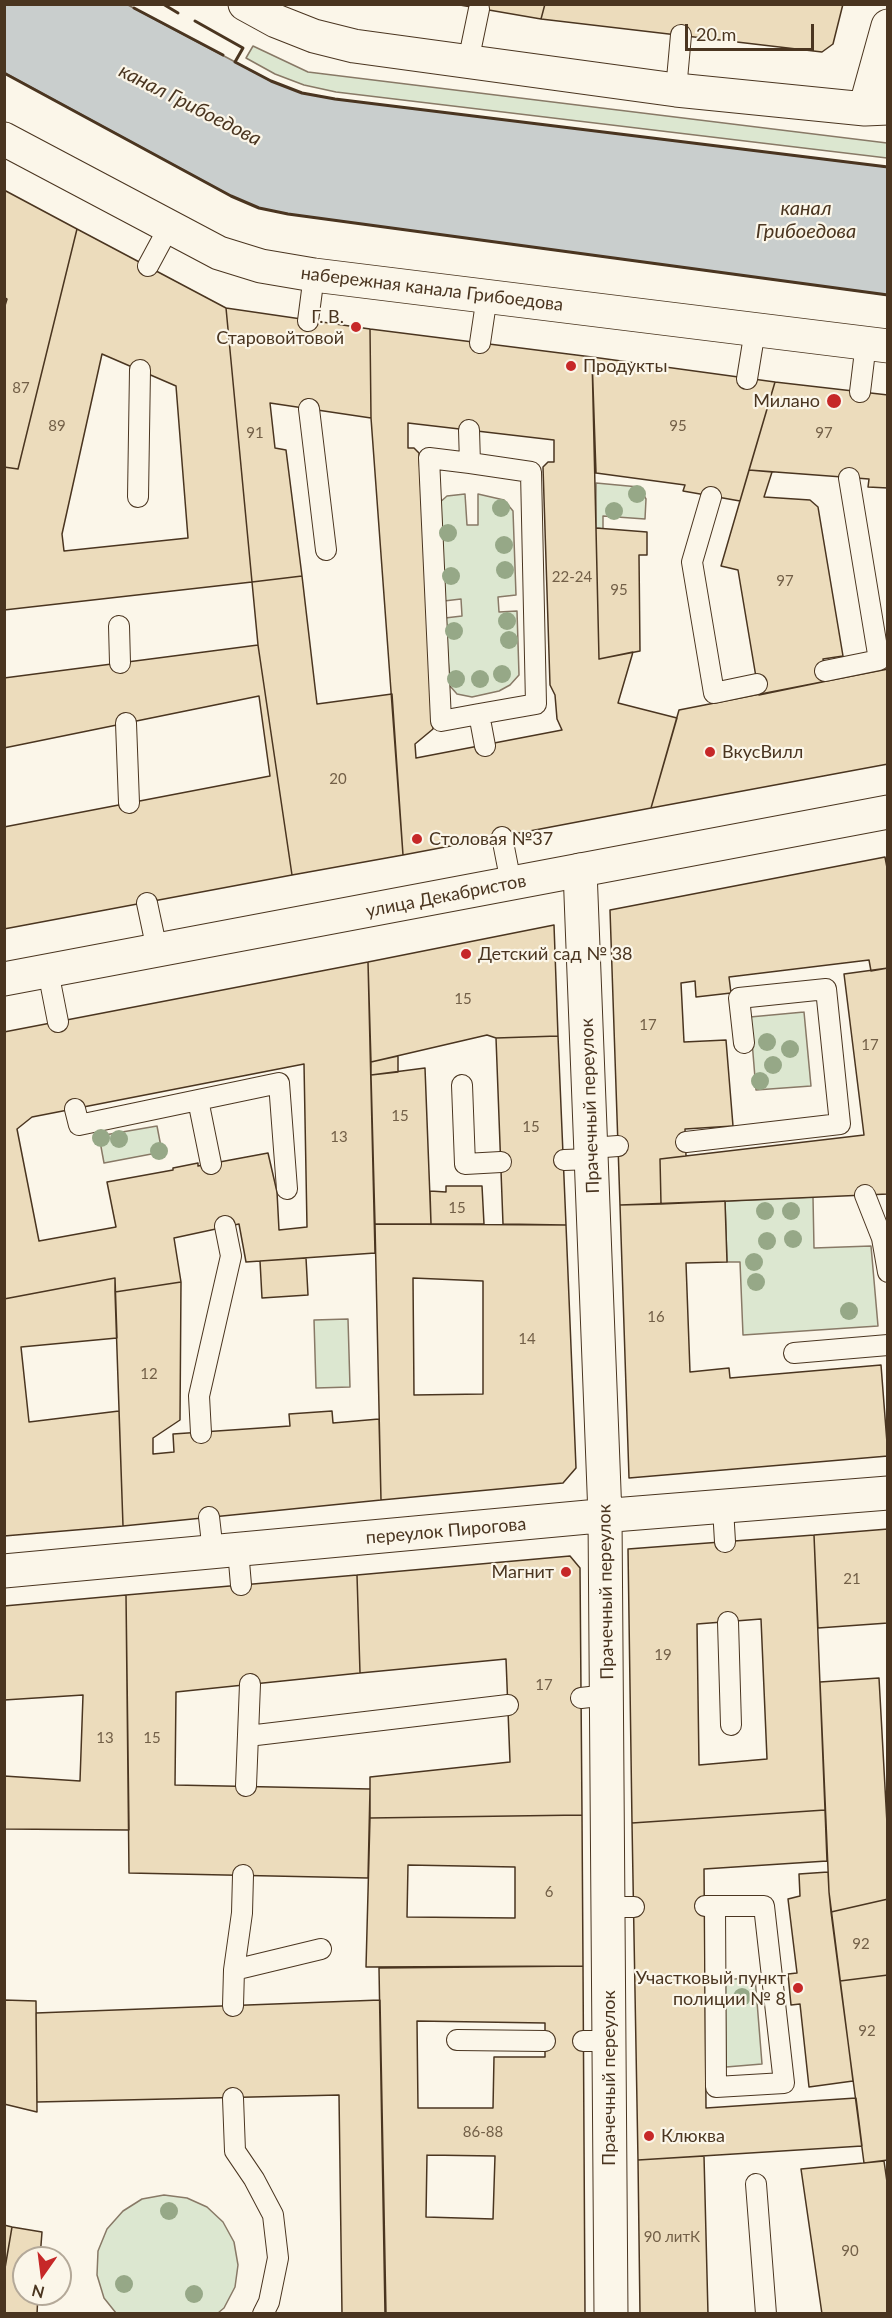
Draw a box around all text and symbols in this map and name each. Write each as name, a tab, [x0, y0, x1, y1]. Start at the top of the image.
scale bar	[688, 12, 817, 50]
text: 20 m	[696, 23, 736, 45]
water label: канал Грибоедова	[115, 59, 265, 151]
water label: канал Грибоедова	[756, 197, 856, 244]
street label: набережная канала Грибоедова	[300, 262, 564, 316]
place label: Г. В. Старовойтовой	[216, 306, 344, 348]
marker: Г. В. Старовойтовой	[349, 320, 363, 334]
place label: Продукты	[583, 355, 667, 377]
marker: Продукты	[564, 359, 578, 373]
house number: 87	[12, 379, 30, 397]
place label: Милано	[753, 390, 820, 412]
marker: Милано	[825, 392, 843, 410]
house number: 89	[48, 417, 66, 435]
house number: 95	[669, 417, 687, 435]
house number: 91	[246, 424, 264, 442]
house number: 97	[815, 424, 833, 442]
house number: 22-24	[552, 568, 592, 586]
house number: 97	[776, 572, 794, 590]
house number: 95	[610, 581, 628, 599]
place label: ВкусВилл	[722, 741, 803, 763]
marker: ВкусВилл	[703, 745, 717, 759]
house number: 20	[329, 770, 347, 788]
place label: Столовая №37	[429, 828, 553, 850]
marker: Столовая №37	[410, 832, 424, 846]
street label: улица Декабристов	[364, 870, 528, 922]
place label: Детский сад № 38	[478, 943, 633, 965]
marker: Детский сад № 38	[459, 947, 473, 961]
house number: 15	[454, 990, 472, 1008]
house number: 17	[639, 1016, 657, 1034]
street label: Прачечный переулок	[576, 1018, 604, 1194]
house number: 17	[861, 1036, 879, 1054]
house number: 15	[391, 1107, 409, 1125]
house number: 15	[522, 1118, 540, 1136]
house number: 13	[330, 1128, 348, 1146]
house number: 15	[448, 1199, 466, 1217]
house number: 16	[647, 1308, 665, 1326]
house number: 14	[518, 1330, 536, 1348]
house number: 12	[140, 1365, 158, 1383]
street label: Прачечный переулок	[594, 1504, 618, 1680]
street label: переулок Пирогова	[365, 1513, 527, 1549]
place label: Магнит	[492, 1561, 554, 1583]
marker: Магнит	[559, 1565, 573, 1579]
house number: 21	[843, 1570, 861, 1588]
house number: 19	[654, 1646, 672, 1664]
house number: 17	[535, 1676, 553, 1694]
house number: 13	[96, 1729, 114, 1747]
house number: 15	[143, 1729, 161, 1747]
house number: 6	[545, 1883, 553, 1901]
house number: 92	[852, 1935, 870, 1953]
place label: Участковый пункт полиции № 8	[636, 1967, 786, 2010]
marker: Участковый пункт полиции № 8	[791, 1981, 805, 1995]
street label: Прачечный переулок	[598, 1990, 620, 2166]
house number: 92	[858, 2022, 876, 2040]
house number: 86-88	[463, 2123, 503, 2141]
place label: Клюква	[661, 2125, 725, 2147]
marker: Клюква	[642, 2129, 656, 2143]
house number: 90 литК	[644, 2228, 700, 2246]
house number: 90	[841, 2242, 859, 2260]
north arrow	[12, 2246, 72, 2306]
text: N	[30, 2281, 46, 2303]

